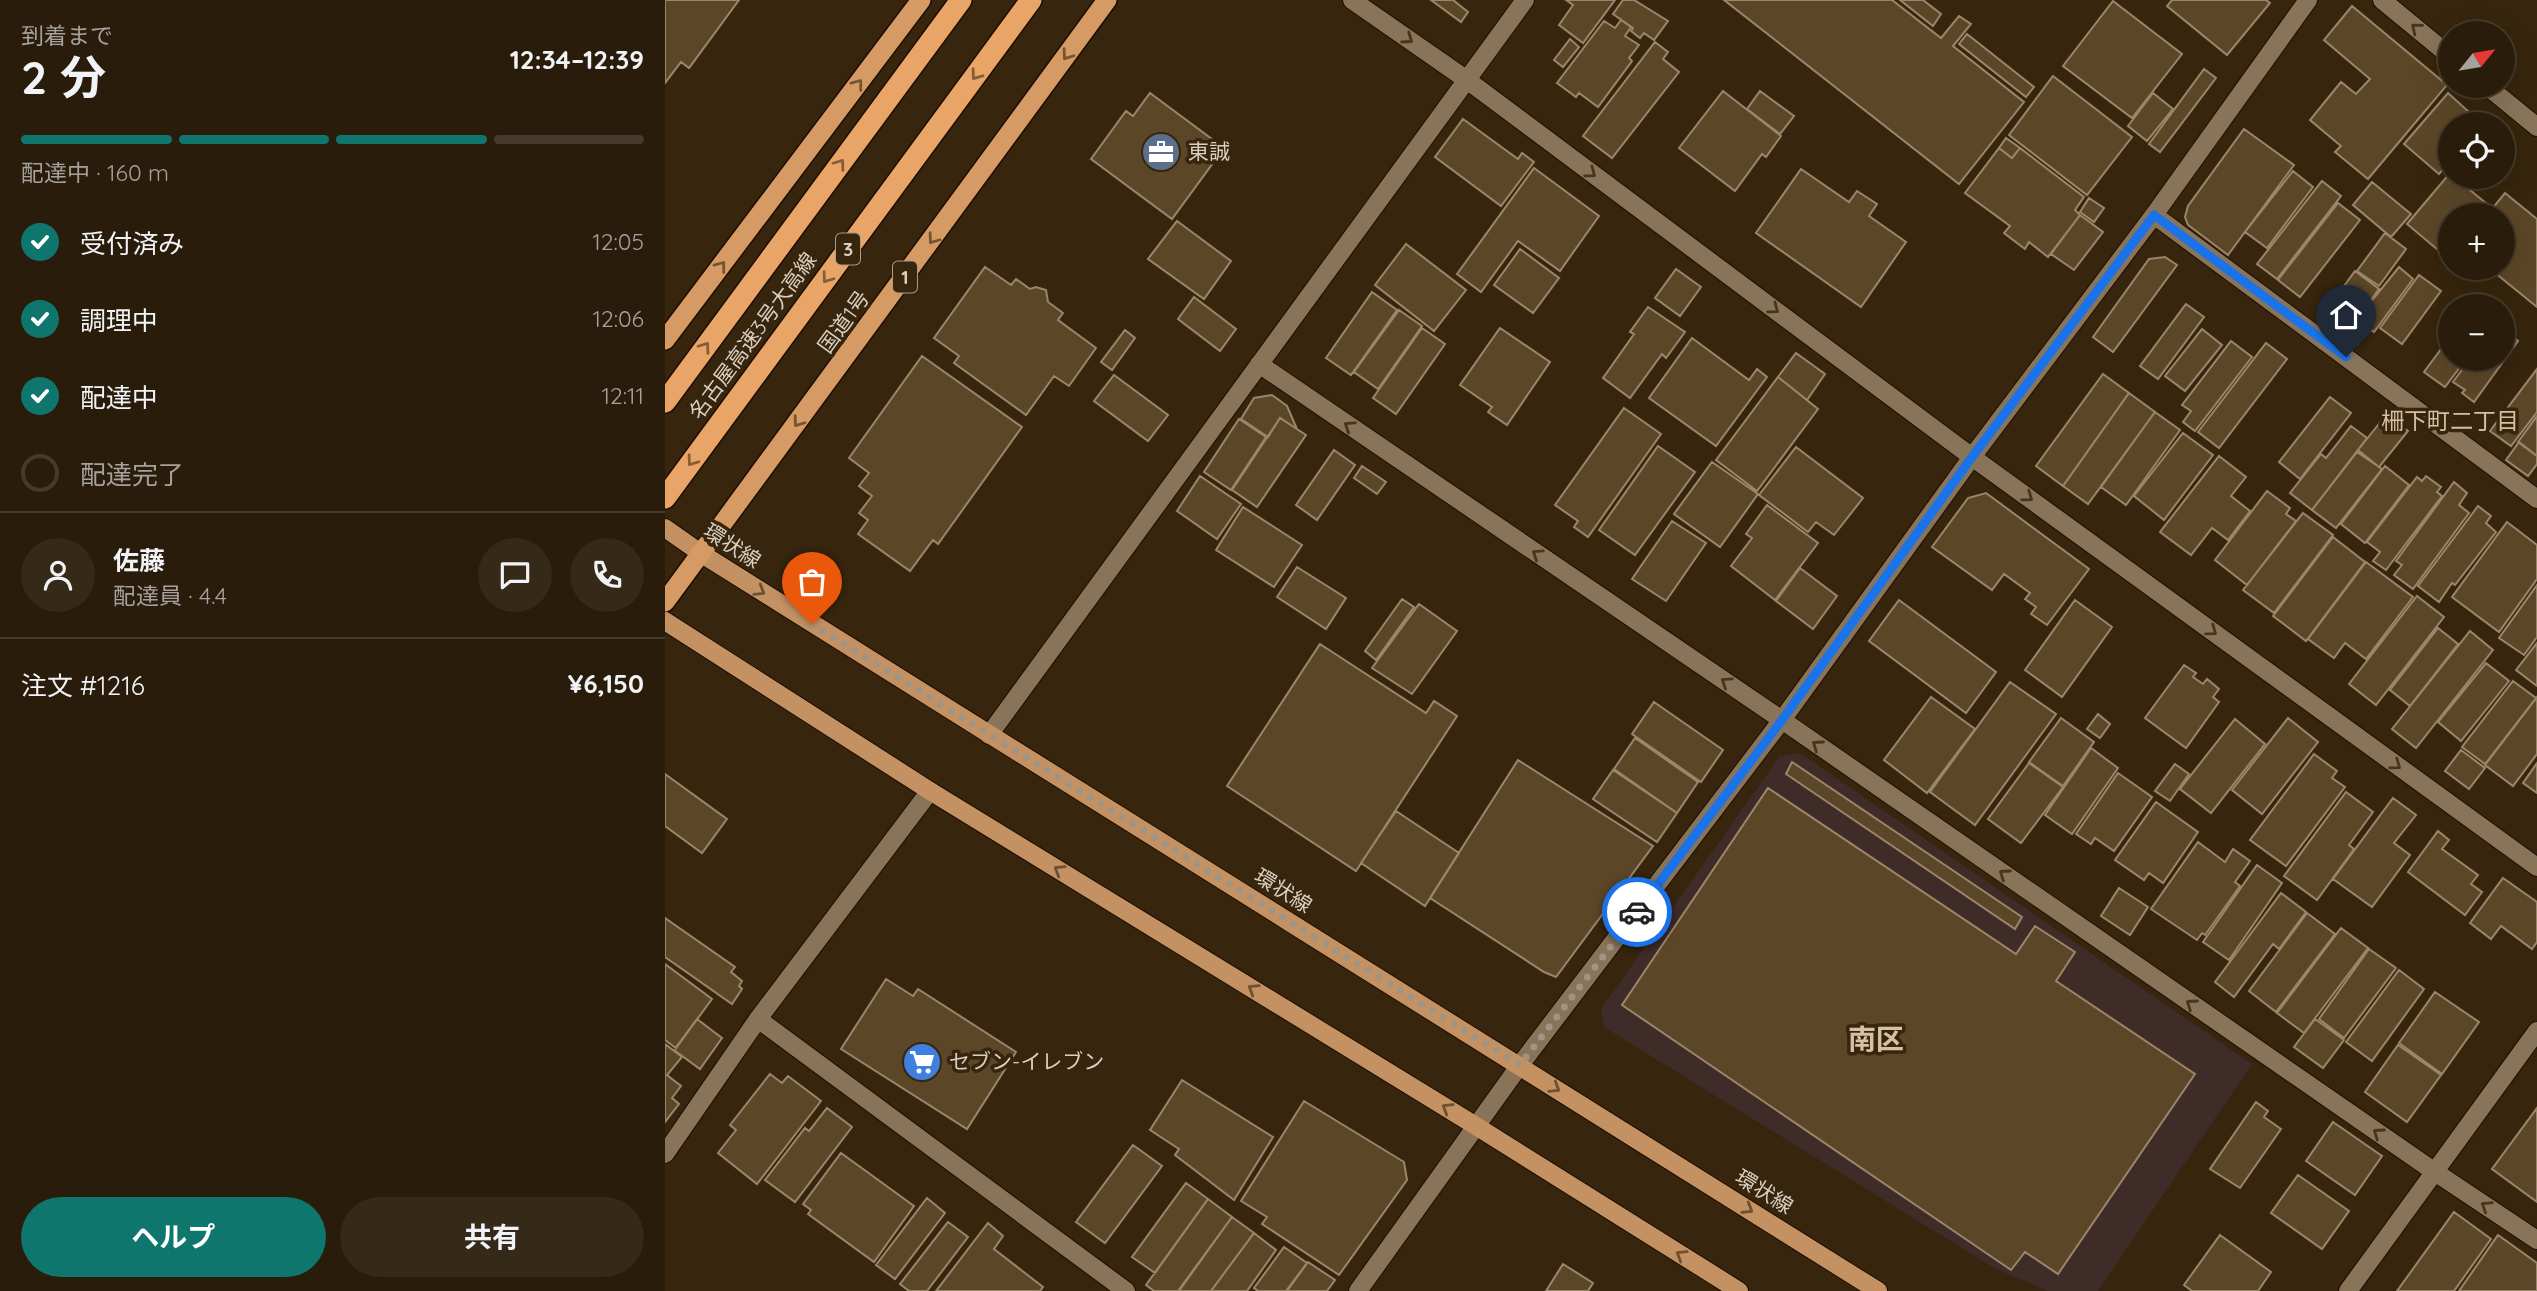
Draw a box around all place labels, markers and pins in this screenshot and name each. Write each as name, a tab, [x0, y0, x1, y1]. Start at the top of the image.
office icon: 東誠	[1140, 131, 1182, 173]
place label: 東誠	[1188, 138, 1230, 164]
pin	[2316, 285, 2376, 357]
pin	[782, 552, 842, 624]
supermarket icon: セブン-イレブン	[901, 1041, 943, 1083]
place label: セブン-イレブン	[949, 1048, 1104, 1074]

